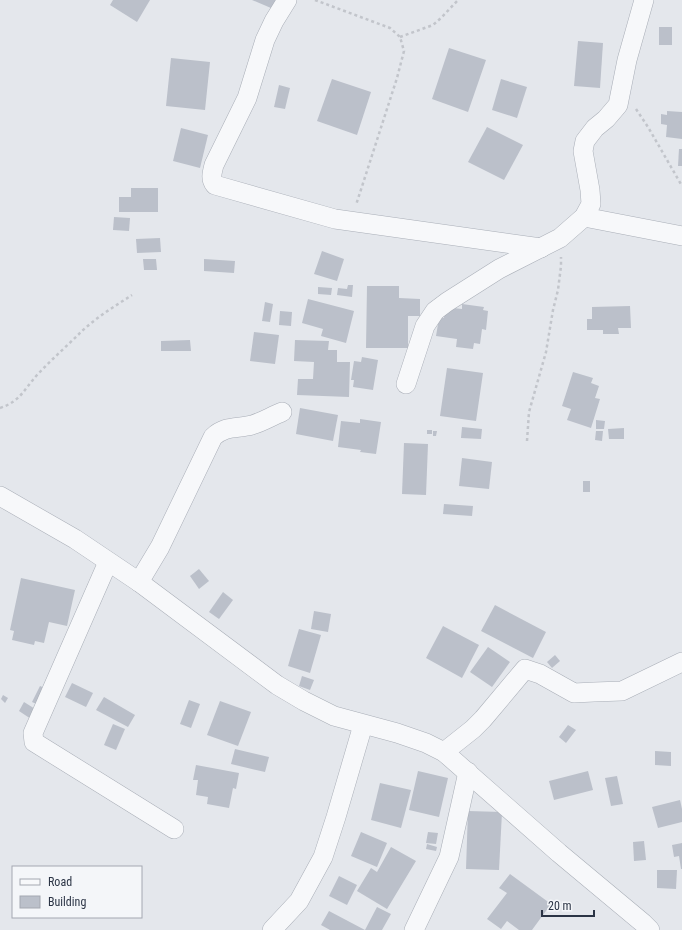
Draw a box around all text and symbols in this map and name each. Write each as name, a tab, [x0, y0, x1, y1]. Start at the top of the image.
legend	[12, 866, 142, 918]
text: Road	[48, 875, 72, 889]
scale bar	[542, 892, 594, 918]
text: Building	[48, 895, 86, 909]
text: 20 m	[548, 899, 572, 913]

